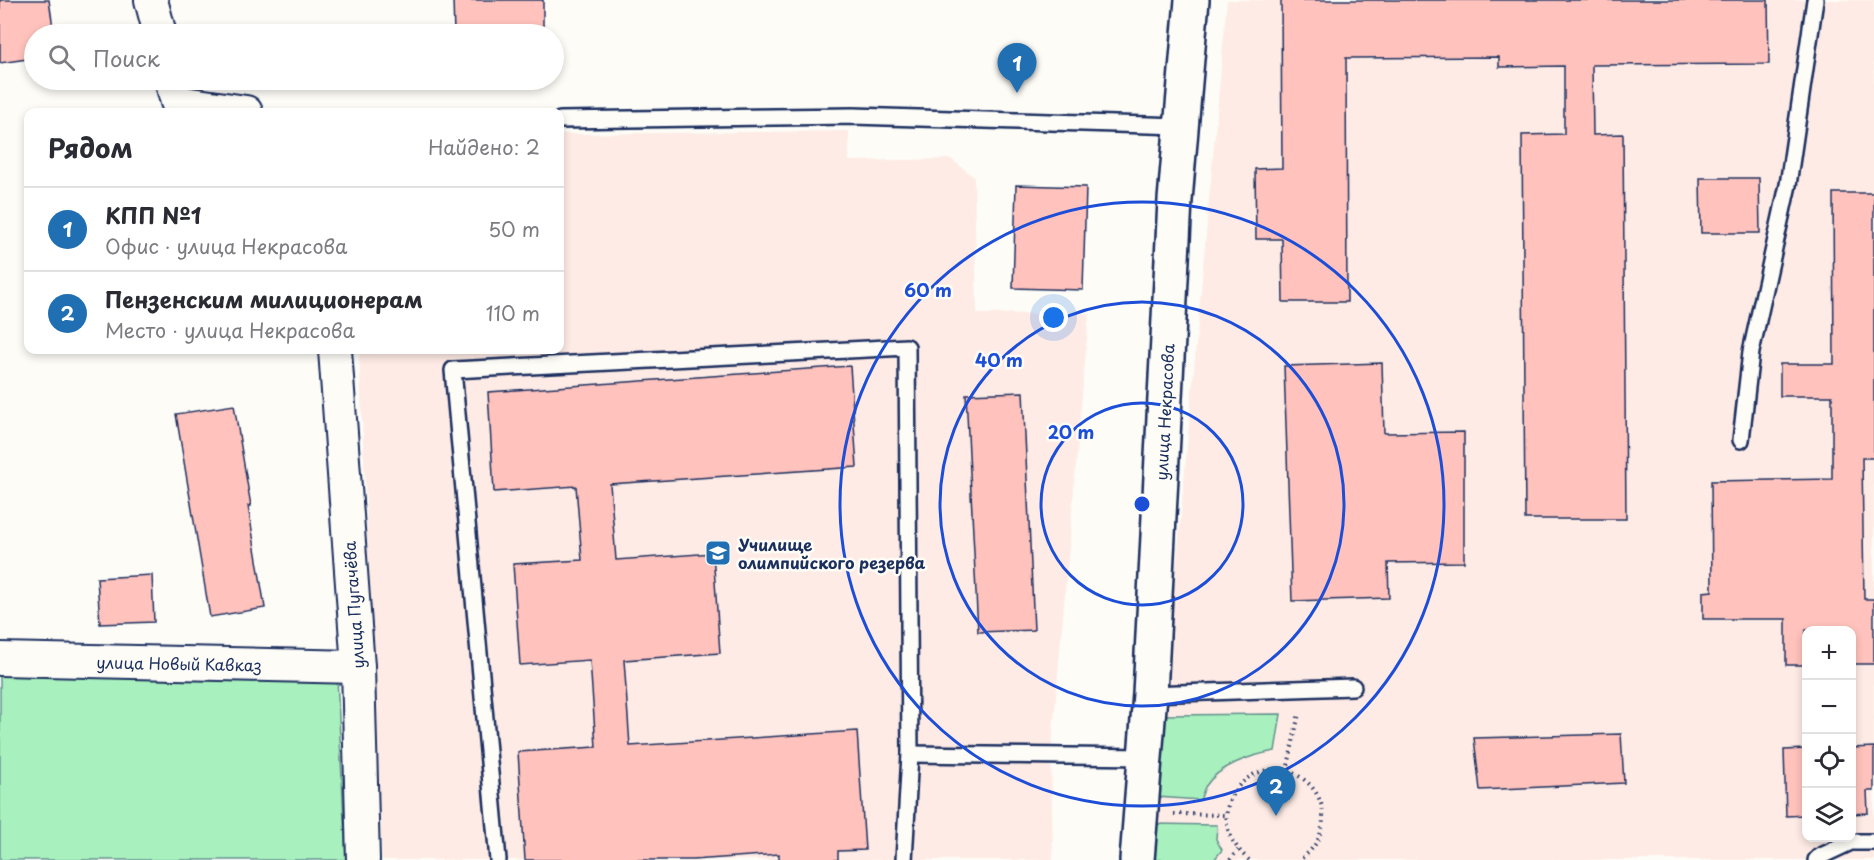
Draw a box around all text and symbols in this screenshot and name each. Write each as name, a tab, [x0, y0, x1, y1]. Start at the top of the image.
search box	[24, 24, 564, 90]
icon: search	[45, 41, 78, 74]
text: Поиск	[93, 41, 160, 74]
pin: 1	[998, 44, 1036, 93]
text: Рядом	[48, 128, 133, 167]
text: Найдено: 2	[428, 132, 540, 162]
text: КПП №1	[105, 198, 201, 231]
text: 1	[63, 214, 72, 244]
text: 50 m	[488, 214, 540, 244]
text: Офис · улица Некрасова	[105, 231, 347, 261]
text: 60 m	[904, 276, 952, 303]
text: Пензенским милиционерам	[105, 282, 423, 315]
text: 2	[60, 298, 75, 328]
text: 110 m	[486, 298, 540, 328]
your location	[1039, 303, 1068, 332]
text: Место · улица Некрасова	[105, 315, 355, 345]
street label: улица Некрасова	[1148, 343, 1180, 481]
text: 40 m	[975, 346, 1023, 373]
text: 20 m	[1048, 418, 1094, 445]
centre of rings	[1132, 494, 1152, 514]
place label: Училище олимпийского резерва	[738, 532, 926, 574]
school or university icon: Училище олимпийского резерва	[703, 538, 733, 568]
street label: улица Пугачёва	[337, 540, 369, 670]
map controls	[1802, 626, 1856, 842]
button: +	[1802, 626, 1856, 680]
street label: улица Новый Кавказ	[96, 650, 262, 676]
button: −	[1802, 680, 1856, 734]
button: locate	[1802, 734, 1856, 788]
pin: 2	[1256, 766, 1296, 816]
button: layers	[1802, 788, 1856, 842]

